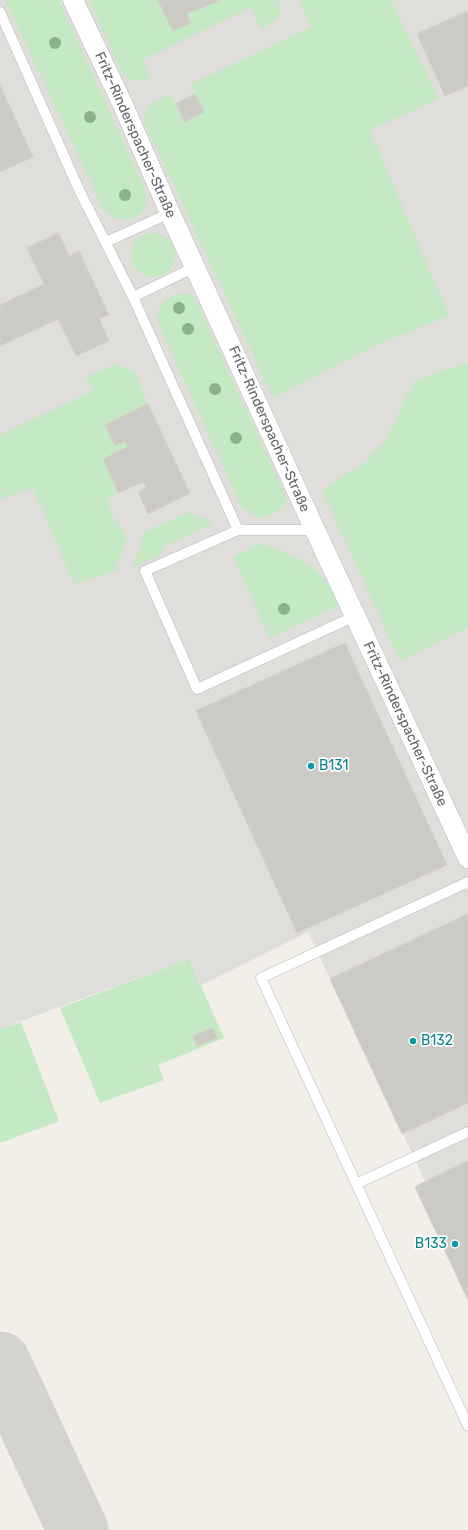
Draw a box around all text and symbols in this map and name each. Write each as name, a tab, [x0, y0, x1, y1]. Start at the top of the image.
street label: Fritz-Rinderspacher-Straße	[91, 49, 179, 221]
street label: Fritz-Rinderspacher-Straße	[225, 343, 313, 515]
street label: Fritz-Rinderspacher-Straße	[359, 639, 451, 809]
place label: B131	[319, 758, 348, 774]
marker: B131	[306, 761, 316, 771]
place label: B132	[421, 1033, 453, 1049]
marker: B132	[408, 1036, 418, 1046]
place label: B133	[415, 1236, 447, 1252]
marker: B133	[450, 1239, 460, 1249]

